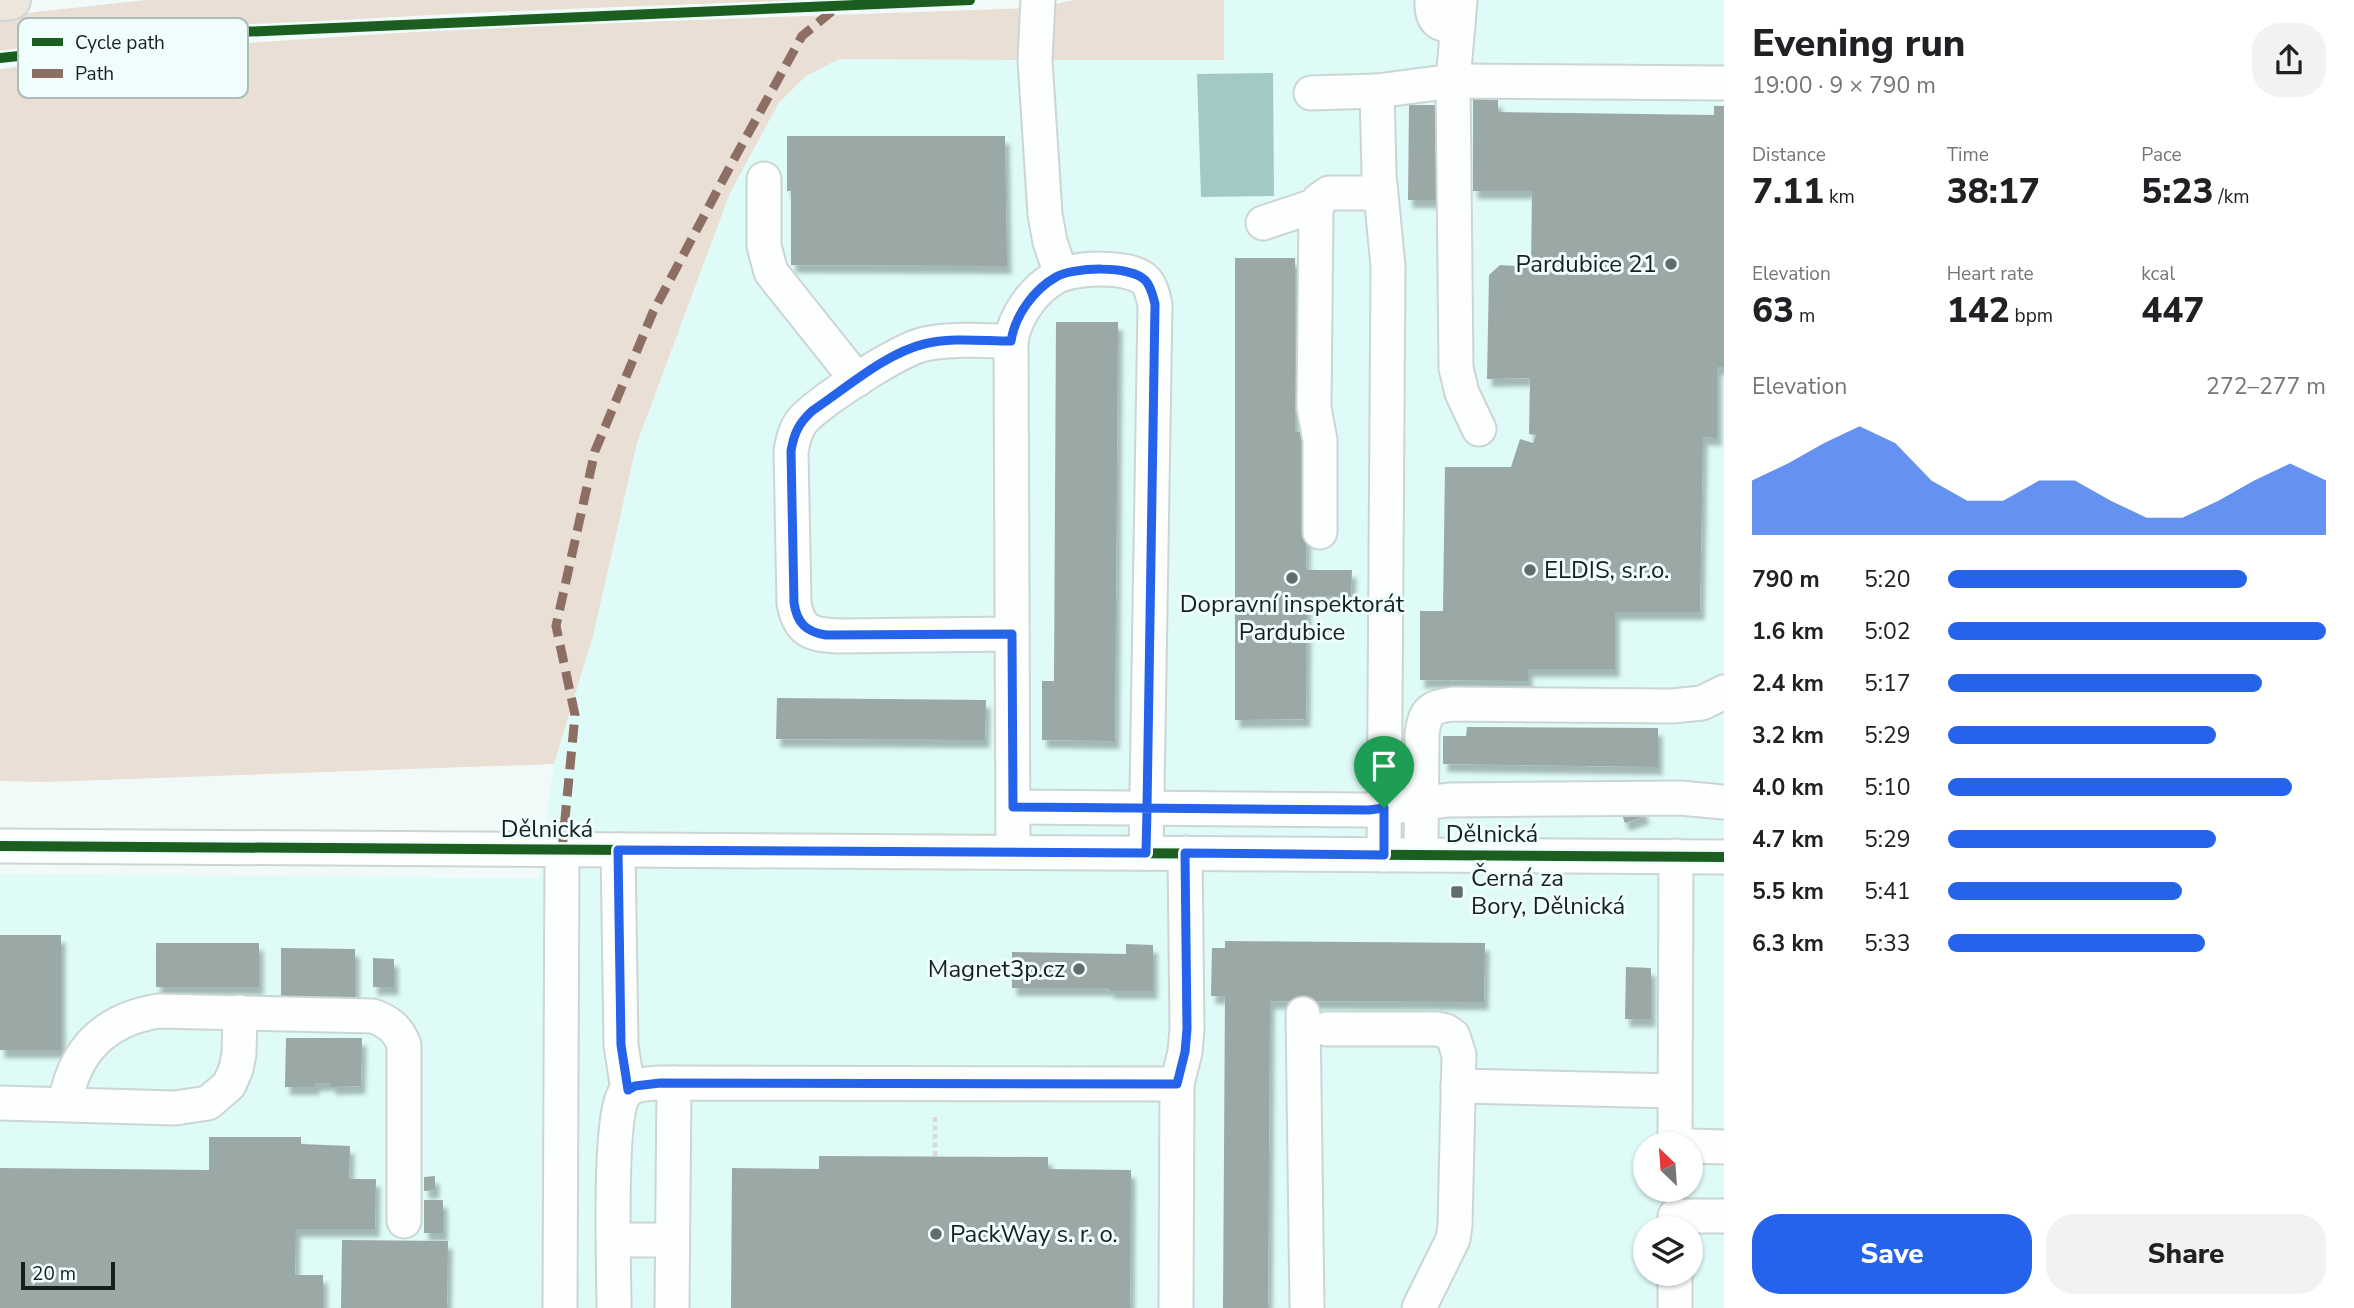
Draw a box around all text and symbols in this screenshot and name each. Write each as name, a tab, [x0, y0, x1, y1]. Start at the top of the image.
legend	[18, 18, 248, 98]
text: Evening run	[1752, 18, 1965, 69]
button: share	[2252, 23, 2326, 97]
text: Cycle path	[75, 30, 165, 56]
text: Path	[75, 61, 114, 87]
text: 19:00 · 9 × 790 m	[1752, 70, 1936, 101]
text: Distance	[1752, 142, 1826, 168]
text: Time	[1947, 142, 1989, 168]
text: Pace	[2141, 142, 2182, 168]
text: 7.11	[1752, 168, 1824, 215]
text: 38:17	[1947, 168, 2040, 215]
text: 5:23	[2141, 168, 2213, 215]
text: km	[1824, 184, 1855, 210]
text: /km	[2213, 184, 2249, 210]
place label: Pardubice 21	[1516, 248, 1657, 280]
marker: Pardubice 21	[1663, 256, 1679, 272]
text: Elevation	[1752, 261, 1831, 287]
text: Heart rate	[1947, 261, 2034, 287]
text: kcal	[2141, 261, 2175, 287]
text: 63	[1752, 287, 1794, 334]
text: 142	[1947, 287, 2010, 334]
text: 447	[2141, 287, 2204, 334]
text: m	[1794, 303, 1815, 329]
text: bpm	[2010, 303, 2053, 329]
text: Elevation	[1752, 371, 1847, 402]
text: 272–277 m	[2206, 371, 2326, 402]
place label: ELDIS, s.r.o.	[1544, 554, 1669, 586]
marker: ELDIS, s.r.o.	[1522, 562, 1538, 578]
text: 790 m	[1752, 564, 1820, 595]
text: 5:20	[1864, 564, 1911, 595]
marker: Dopravní inspektorát Pardubice	[1284, 570, 1300, 586]
place label: Dopravní inspektorát Pardubice	[1180, 588, 1405, 648]
text: 1.6 km	[1752, 616, 1824, 647]
text: 5:02	[1864, 616, 1911, 647]
text: 2.4 km	[1752, 668, 1824, 699]
text: 5:17	[1864, 668, 1911, 699]
text: 3.2 km	[1752, 720, 1824, 751]
text: 5:29	[1864, 720, 1911, 751]
pin	[1354, 736, 1414, 808]
icon: arrive	[1365, 747, 1403, 785]
text: 4.0 km	[1752, 772, 1824, 803]
text: 5:10	[1864, 772, 1911, 803]
street label: Dělnická	[501, 813, 593, 845]
street label: Dělnická	[1446, 818, 1538, 850]
text: 4.7 km	[1752, 824, 1824, 855]
text: 5:29	[1864, 824, 1911, 855]
place label: Černá za Bory, Dělnická	[1471, 862, 1625, 922]
text: 5.5 km	[1752, 876, 1824, 907]
text: 5:41	[1864, 876, 1911, 907]
marker: Černá za Bory, Dělnická	[1449, 884, 1465, 900]
text: 6.3 km	[1752, 928, 1824, 959]
text: 5:33	[1864, 928, 1911, 959]
place label: Magnet3p.cz	[928, 953, 1065, 985]
marker: Magnet3p.cz	[1071, 961, 1087, 977]
north arrow	[1633, 1132, 1703, 1202]
map controls	[1633, 1132, 1703, 1286]
button: Save	[1752, 1214, 2032, 1294]
button: Share	[2046, 1214, 2326, 1294]
button: layers	[1633, 1216, 1703, 1286]
place label: PackWay s. r. o.	[950, 1218, 1118, 1250]
marker: PackWay s. r. o.	[928, 1226, 944, 1242]
scale bar	[21, 1259, 116, 1291]
text: 20 m	[32, 1261, 76, 1287]

